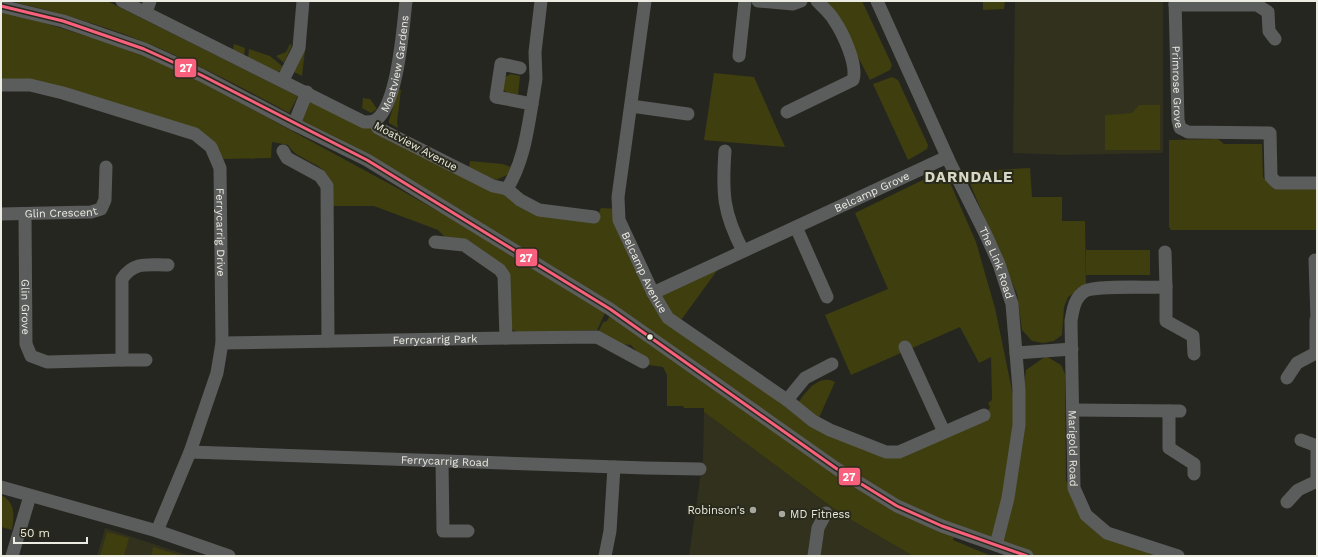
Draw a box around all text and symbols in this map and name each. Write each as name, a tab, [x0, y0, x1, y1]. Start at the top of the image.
street label: Moatview Gardens	[378, 14, 412, 114]
street label: Primrose Grove	[1169, 46, 1186, 130]
line badge: 27	[174, 58, 197, 78]
text: 27	[179, 62, 193, 75]
street label: Moatview Avenue	[372, 119, 460, 174]
district label: DARNDALE	[924, 168, 1014, 186]
street label: Belcamp Grove	[832, 169, 912, 215]
street label: Ferrycarrig Drive	[213, 188, 227, 277]
street label: Glin Crescent	[24, 204, 99, 220]
street label: The Link Road	[976, 225, 1016, 301]
street label: Belcamp Avenue	[618, 230, 670, 316]
line badge: 27	[515, 248, 538, 267]
text: 27	[519, 252, 533, 265]
street label: Glin Grove	[19, 279, 32, 335]
unlabelled marker	[645, 332, 655, 342]
street label: Ferrycarrig Park	[392, 333, 477, 347]
street label: Marigold Road	[1066, 410, 1080, 487]
street label: Ferrycarrig Road	[401, 453, 489, 469]
line badge: 27	[838, 467, 861, 486]
text: 27	[842, 471, 856, 484]
place label: Robinson's	[687, 504, 745, 517]
marker: Robinson's	[748, 505, 758, 515]
place label: MD Fitness	[790, 508, 850, 521]
marker: MD Fitness	[777, 509, 787, 519]
scale bar	[14, 519, 87, 545]
text: 50 m	[20, 526, 50, 540]

